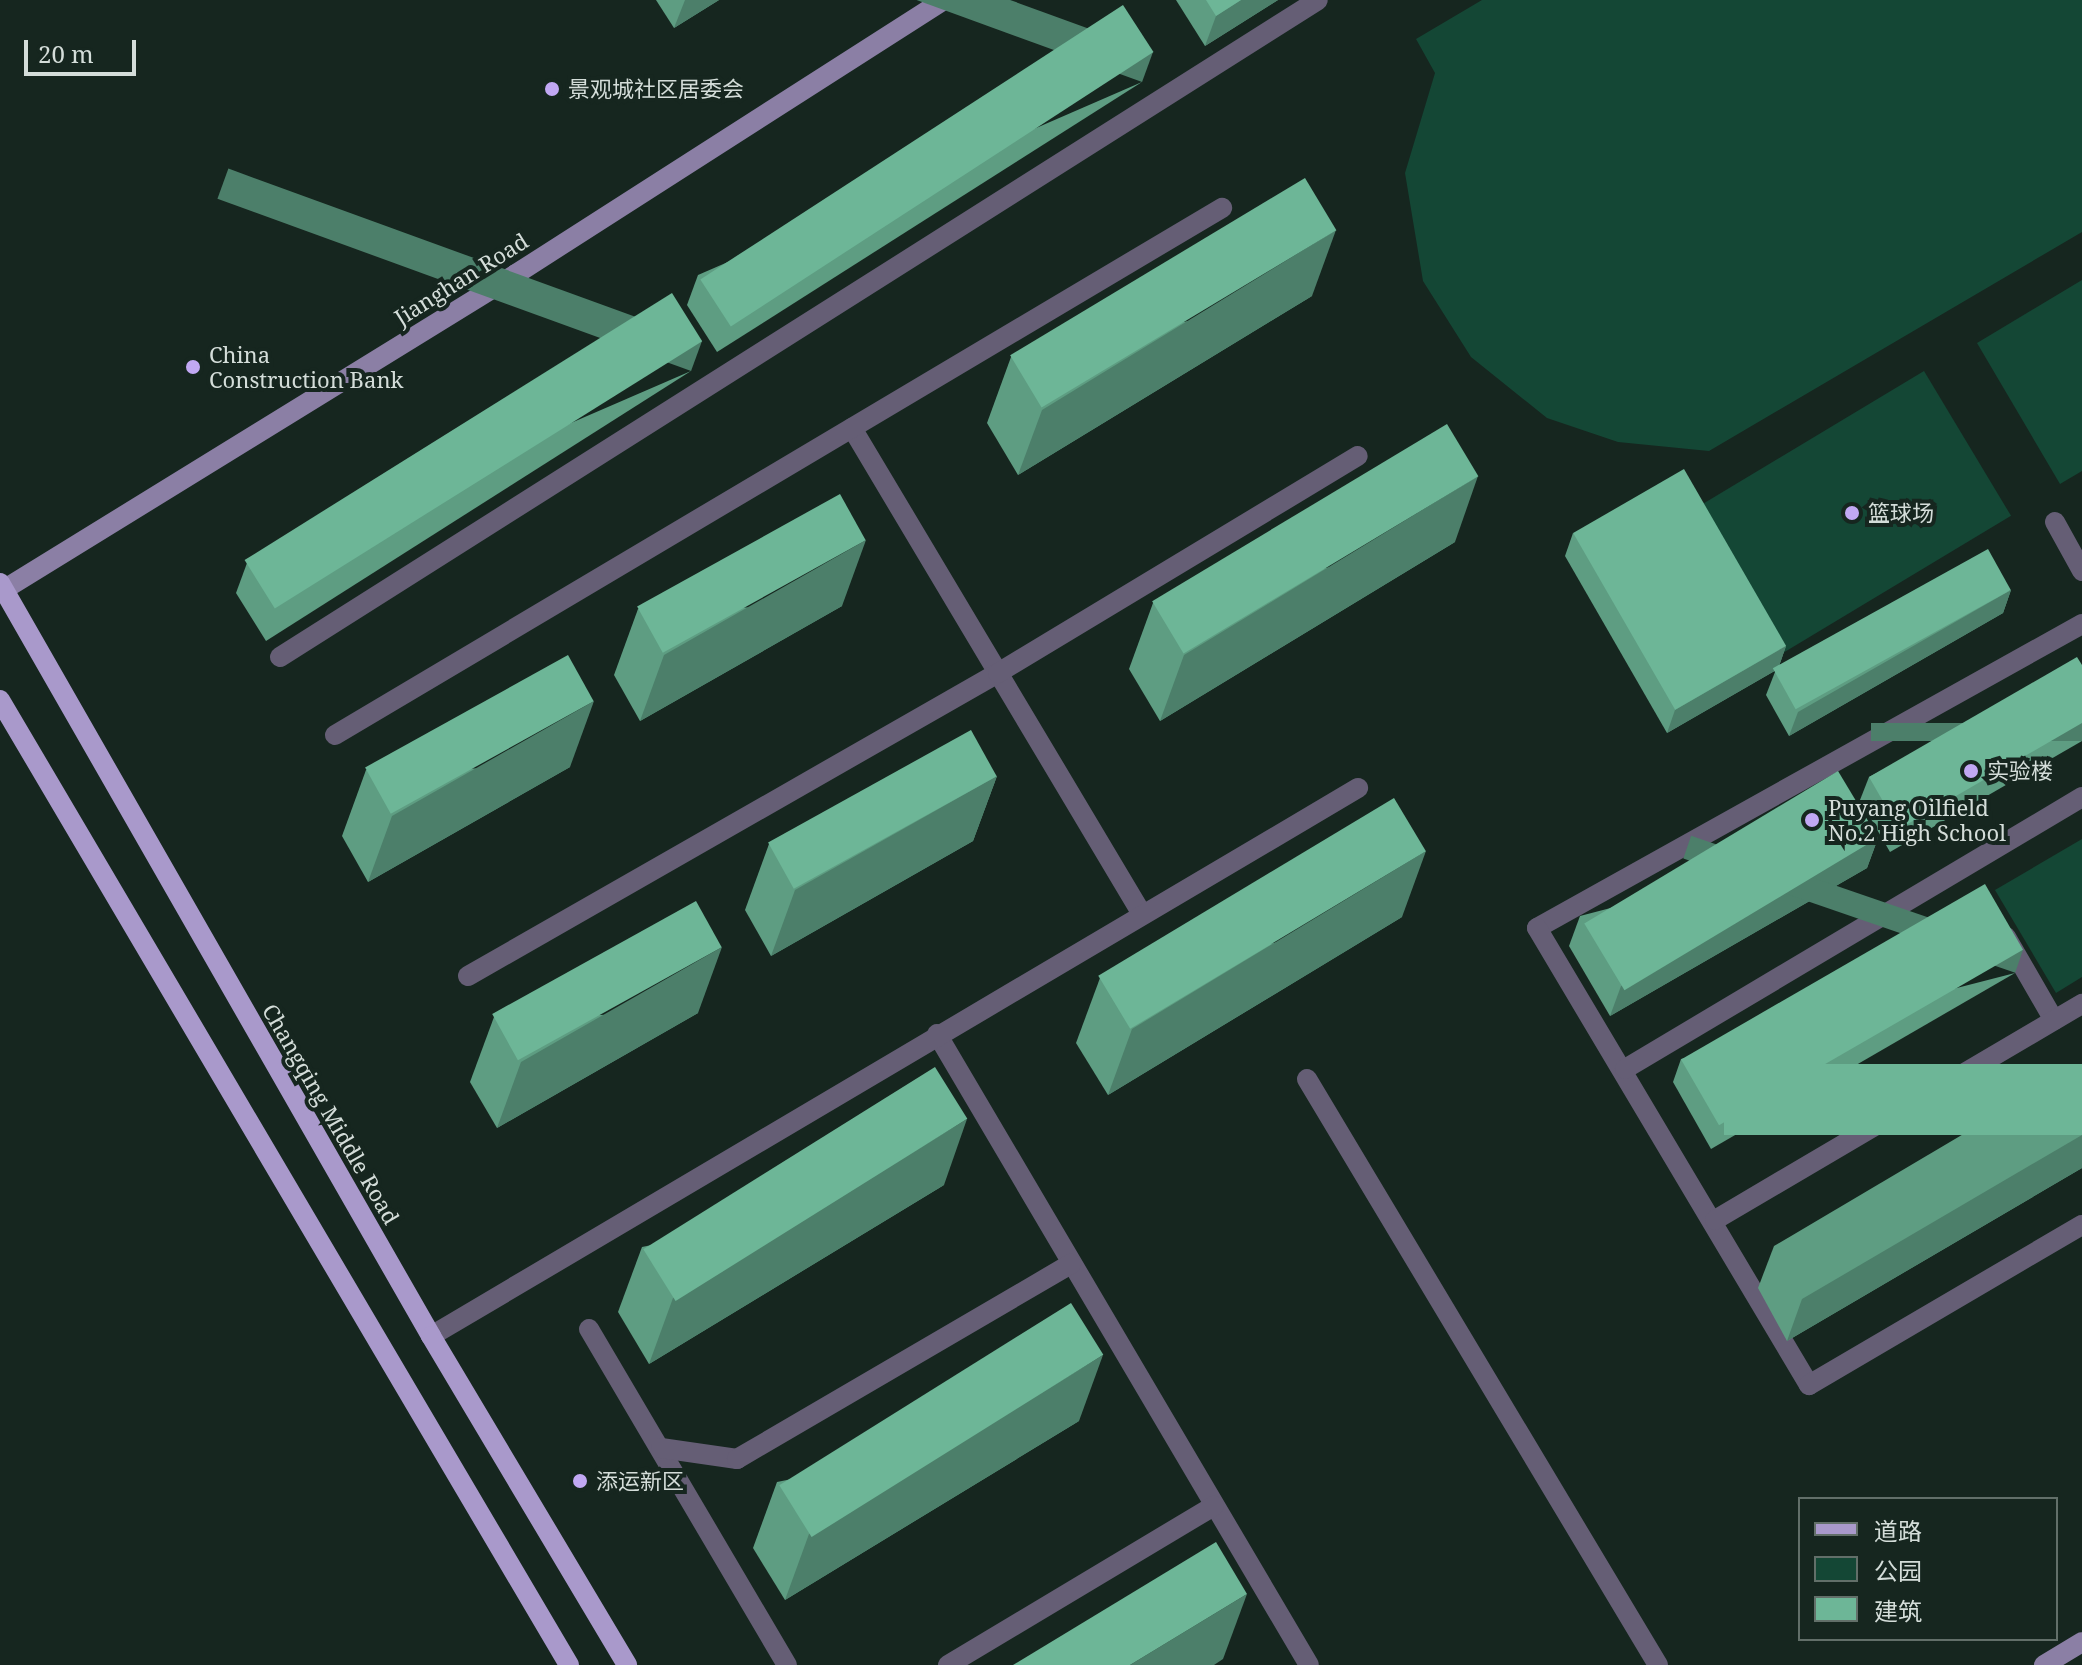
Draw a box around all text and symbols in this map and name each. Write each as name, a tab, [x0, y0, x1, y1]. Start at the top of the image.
scale bar	[28, 24, 140, 74]
text: 20 m	[38, 37, 94, 70]
place label: 景观城社区居委会	[568, 76, 744, 102]
marker: 景观城社区居委会	[543, 80, 561, 98]
street label: Jianghan Road	[389, 227, 533, 331]
place label: China Construction Bank	[209, 341, 403, 392]
marker: China Construction Bank	[184, 358, 202, 376]
place label: 篮球场	[1868, 500, 1934, 526]
marker: 篮球场	[1843, 504, 1861, 522]
place label: 实验楼	[1987, 758, 2053, 784]
marker: 实验楼	[1962, 762, 1980, 780]
place label: Puyang Oilfield No.2 High School	[1828, 794, 2006, 846]
marker: Puyang Oilfield No.2 High School	[1803, 811, 1821, 829]
street label: Changqing Middle Road	[257, 999, 405, 1229]
place label: 添运新区	[596, 1468, 684, 1494]
marker: 添运新区	[571, 1472, 589, 1490]
legend	[1798, 1497, 2058, 1641]
text: 道路	[1874, 1514, 1922, 1547]
text: 公园	[1874, 1554, 1922, 1587]
text: 建筑	[1874, 1594, 1922, 1627]

